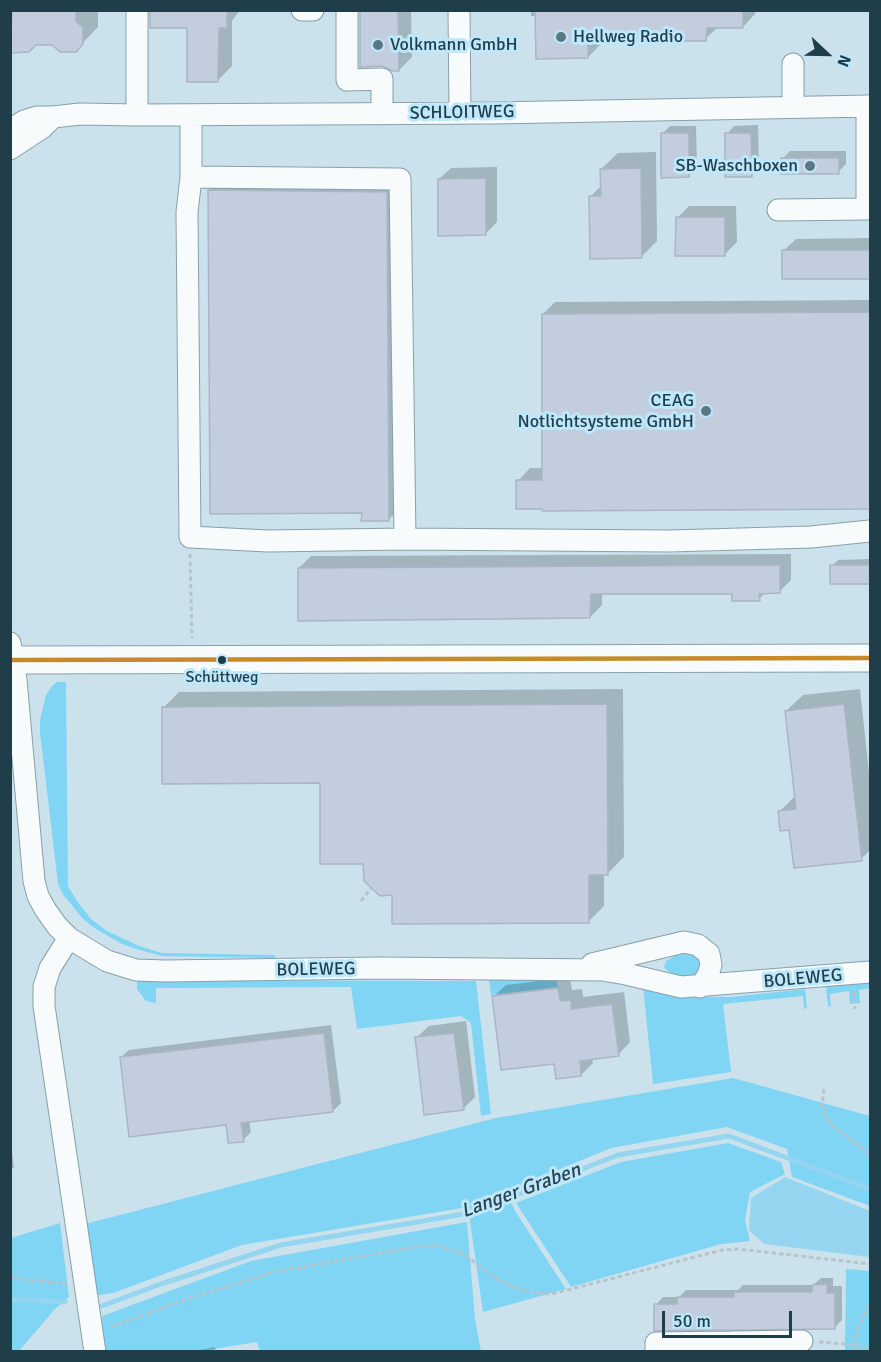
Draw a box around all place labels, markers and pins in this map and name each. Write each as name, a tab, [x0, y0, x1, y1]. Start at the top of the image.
place label: Hellweg Radio	[573, 26, 683, 48]
marker: Hellweg Radio	[554, 30, 568, 44]
place label: Volkmann GmbH	[390, 34, 518, 56]
marker: Volkmann GmbH	[371, 38, 385, 52]
place label: SB-Waschboxen	[676, 155, 798, 177]
marker: SB-Waschboxen	[803, 159, 817, 173]
place label: CEAG Notlichtsysteme GmbH	[517, 390, 694, 432]
marker: CEAG Notlichtsysteme GmbH	[699, 404, 713, 418]
marker: Schüttweg	[216, 654, 228, 666]
place label: Schüttweg	[185, 668, 259, 688]

